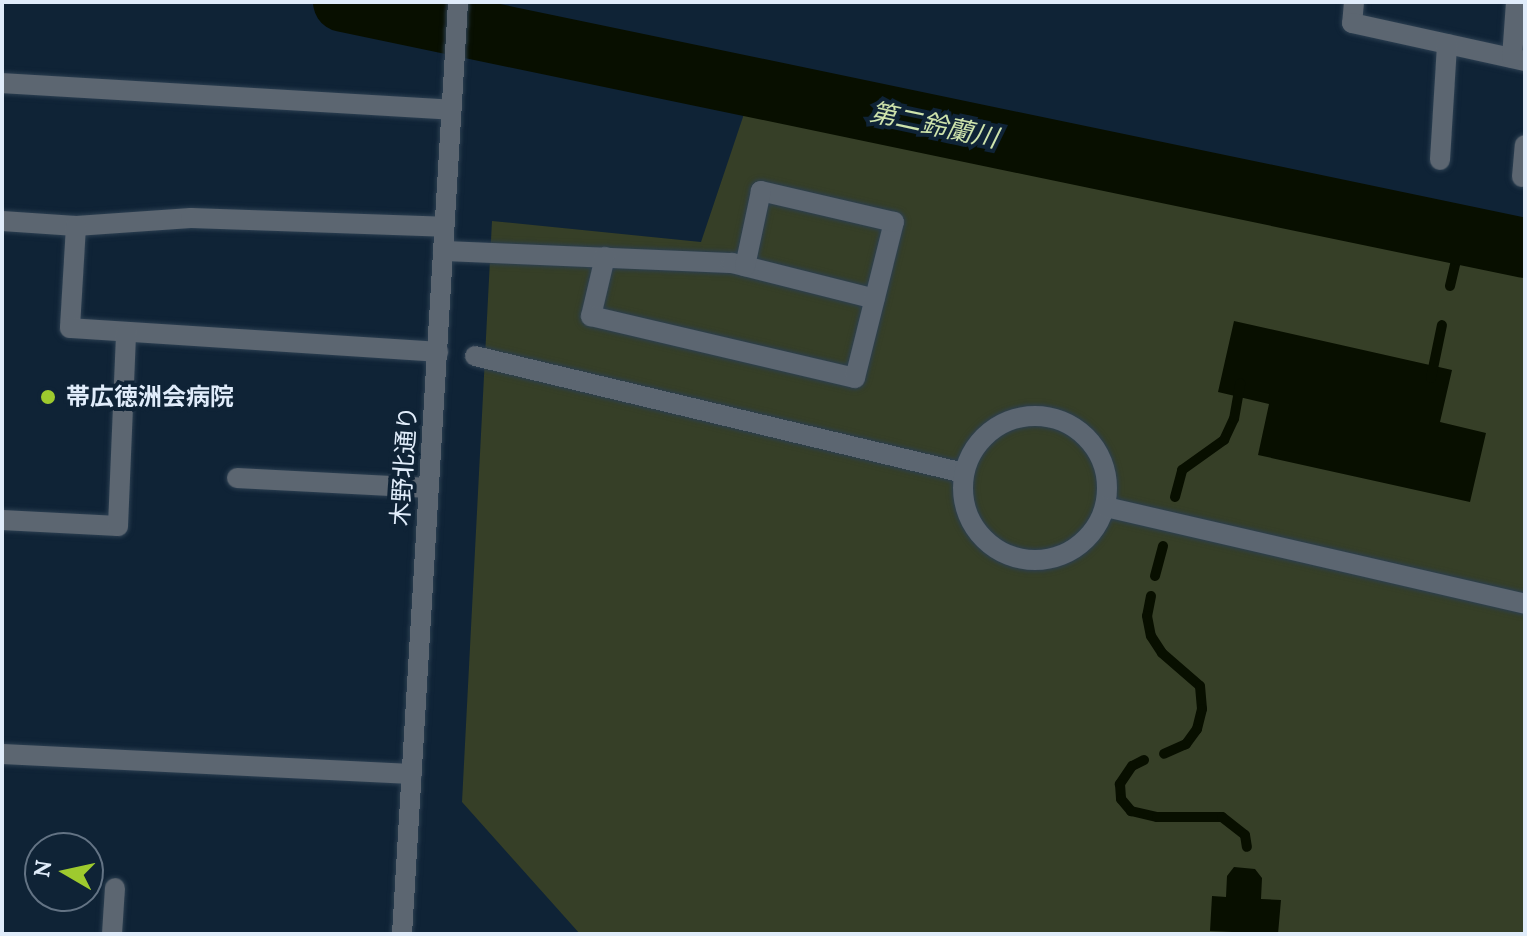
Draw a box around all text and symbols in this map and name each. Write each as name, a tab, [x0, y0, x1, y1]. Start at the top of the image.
water label: 第二鈴蘭川	[867, 96, 1001, 154]
place label: 帯広徳洲会病院	[66, 383, 234, 411]
marker: 帯広徳洲会病院	[37, 386, 59, 408]
street label: 木野北通り	[385, 405, 423, 527]
north arrow	[24, 832, 104, 912]
text: N	[27, 858, 57, 879]

